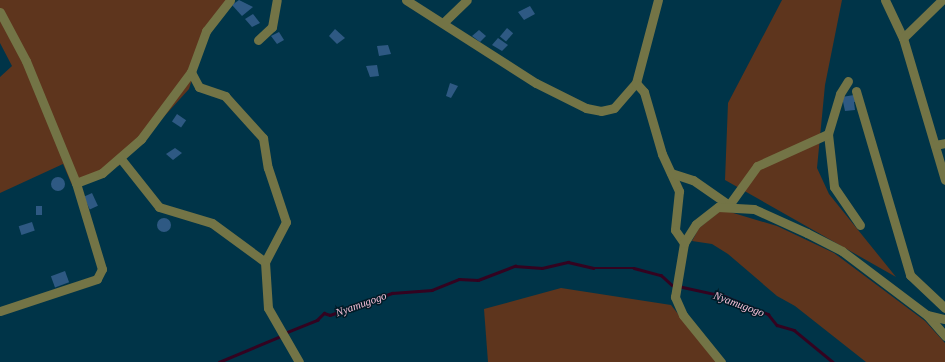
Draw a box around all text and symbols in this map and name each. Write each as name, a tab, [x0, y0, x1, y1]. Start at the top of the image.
water label: Nyamugogo	[334, 289, 388, 319]
water label: Nyamugogo	[712, 289, 766, 319]

